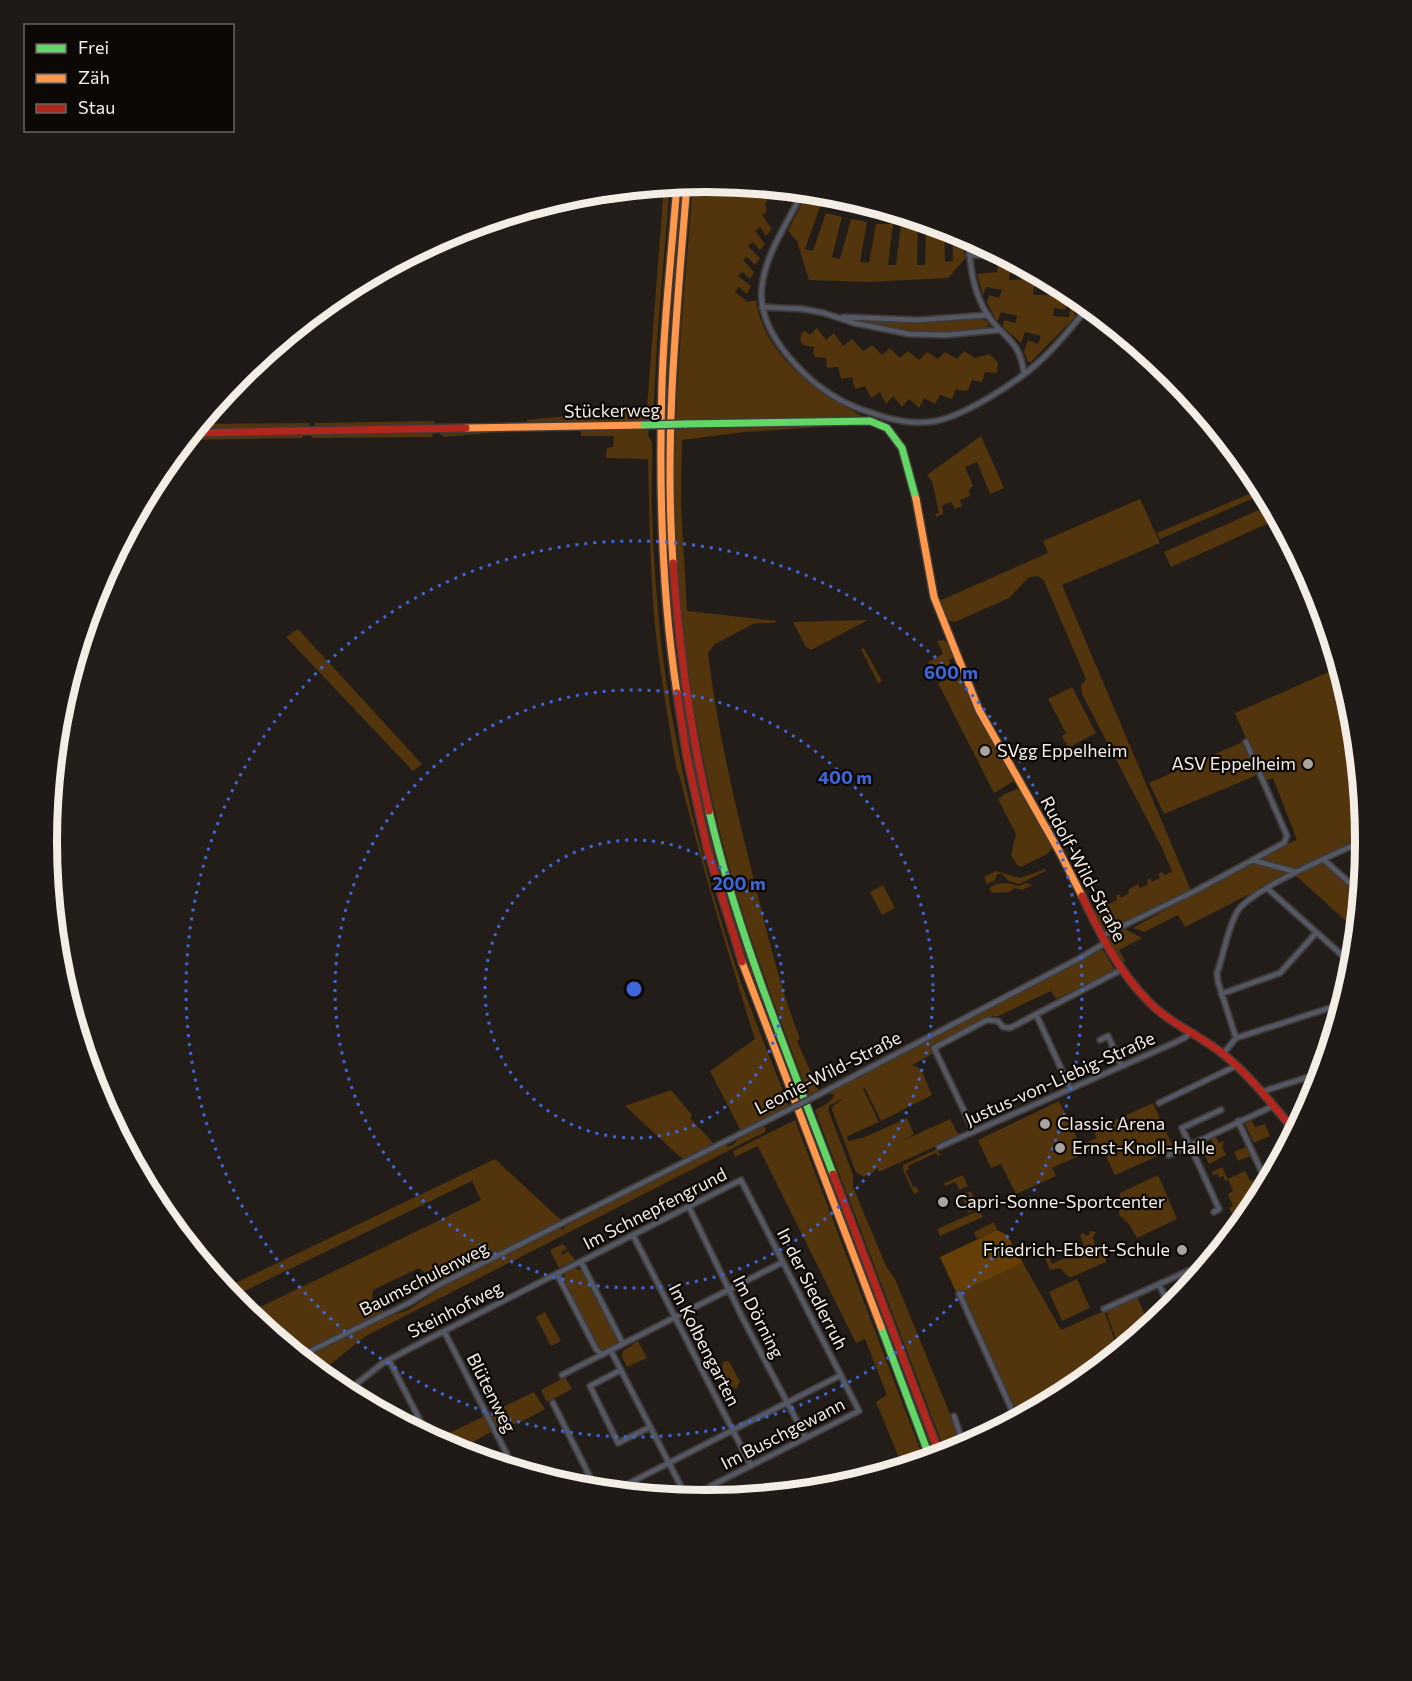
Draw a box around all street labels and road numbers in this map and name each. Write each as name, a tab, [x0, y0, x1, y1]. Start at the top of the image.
street label: Stückerweg	[564, 398, 660, 422]
street label: Rudolf-Wild-Straße	[1036, 792, 1131, 945]
street label: Leonie-Wild-Straße	[750, 1026, 905, 1119]
street label: Justus-von-Liebig-Straße	[961, 1026, 1158, 1130]
street label: Im Schnepfengrund	[579, 1162, 730, 1254]
street label: In der Siedlerruh	[773, 1224, 853, 1353]
street label: Baumschulenweg	[355, 1236, 492, 1320]
street label: Im Dörning	[729, 1271, 789, 1362]
street label: Steinhofweg	[403, 1276, 506, 1342]
street label: Im Kolbengarten	[665, 1280, 745, 1410]
street label: Blütenweg	[462, 1349, 521, 1436]
street label: Im Buschgewann	[717, 1392, 848, 1474]

